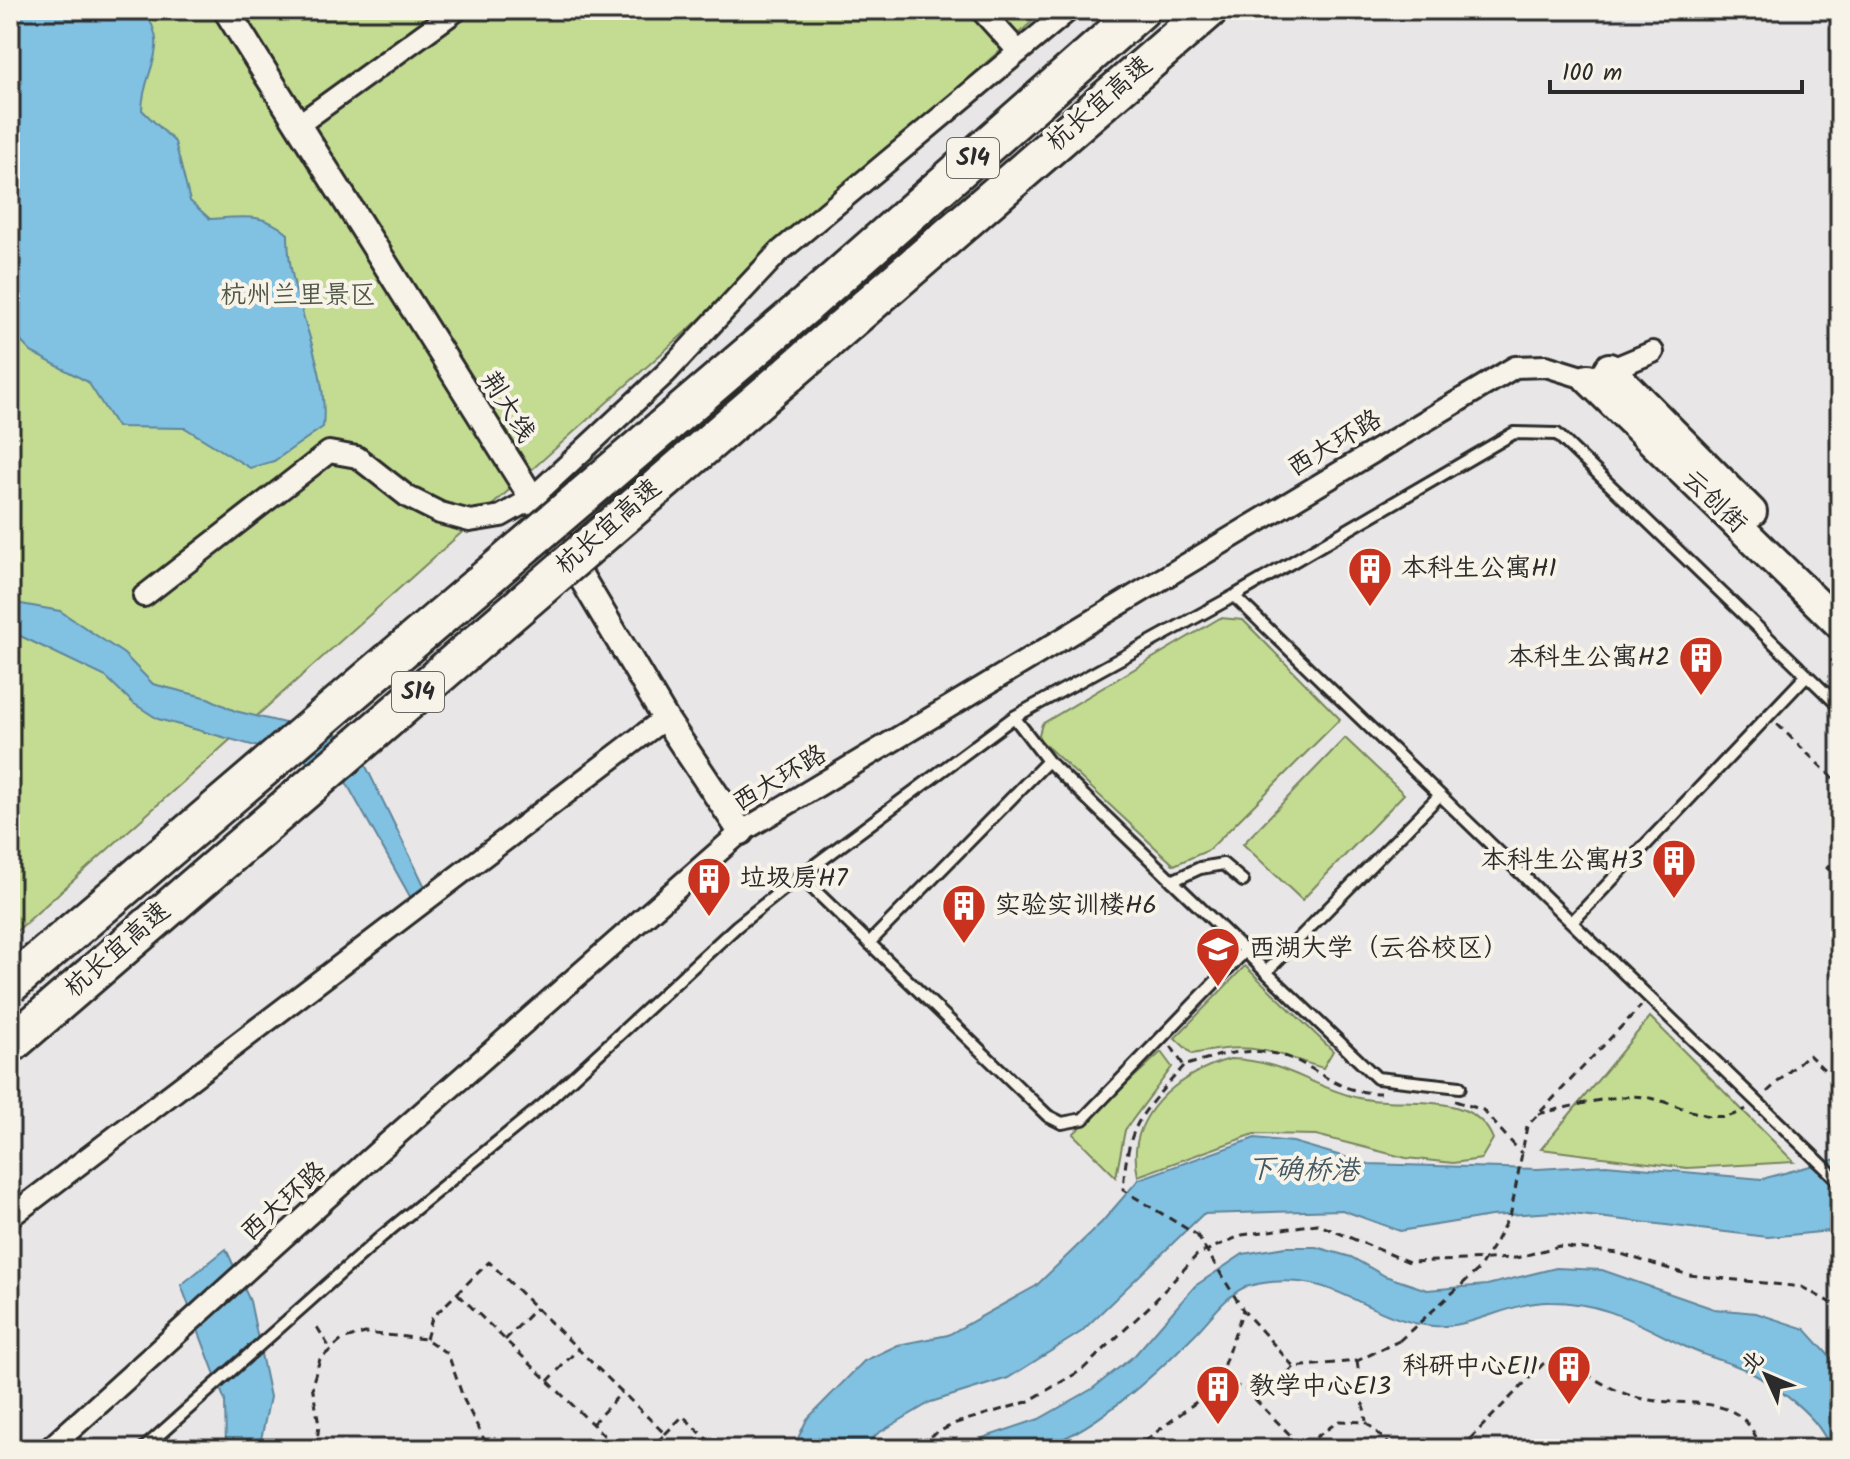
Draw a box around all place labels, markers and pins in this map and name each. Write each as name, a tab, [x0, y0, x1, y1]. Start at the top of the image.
building icon: 本科生公寓H1	[1346, 545, 1394, 608]
place label: 本科生公寓H1	[1401, 548, 1557, 590]
building icon: 本科生公寓H2	[1677, 634, 1725, 697]
place label: 本科生公寓H2	[1507, 637, 1670, 679]
building icon: 本科生公寓H3	[1650, 837, 1698, 900]
place label: 本科生公寓H3	[1481, 840, 1643, 882]
building icon: 垃圾房H7	[685, 855, 733, 918]
place label: 垃圾房H7	[740, 858, 848, 900]
building icon: 实验实训楼H6	[940, 882, 988, 945]
place label: 实验实训楼H6	[995, 885, 1157, 927]
school or university icon: 西湖大学（云谷校区）	[1194, 925, 1242, 988]
place label: 西湖大学（云谷校区）	[1249, 928, 1509, 970]
building icon: 科研中心E11	[1545, 1343, 1593, 1406]
place label: 科研中心E11	[1402, 1346, 1538, 1388]
building icon: 教学中心E13	[1194, 1363, 1242, 1426]
place label: 教学中心E13	[1249, 1366, 1391, 1408]

